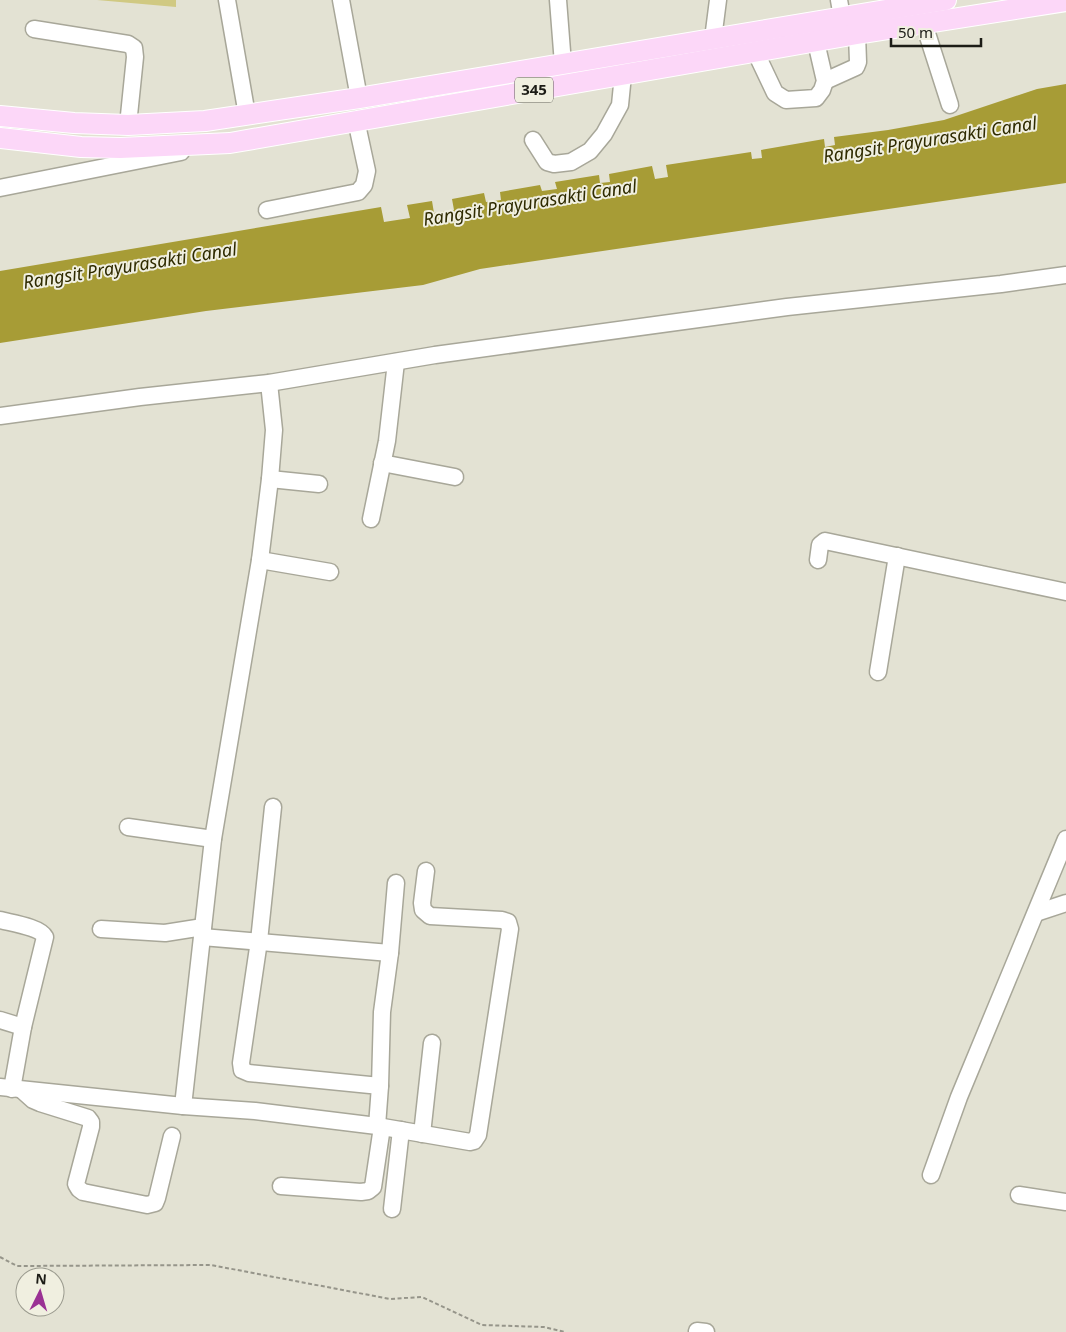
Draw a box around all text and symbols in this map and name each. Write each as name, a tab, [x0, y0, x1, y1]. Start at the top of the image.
scale bar	[891, 15, 981, 47]
text: 50 m	[898, 22, 933, 42]
road number: 345	[515, 78, 553, 102]
water label: Rangsit Prayurasakti Canal	[821, 110, 1039, 168]
water label: Rangsit Prayurasakti Canal	[421, 173, 639, 231]
water label: Rangsit Prayurasakti Canal	[21, 236, 239, 294]
north arrow	[15, 1267, 65, 1317]
text: N	[35, 1269, 48, 1289]

